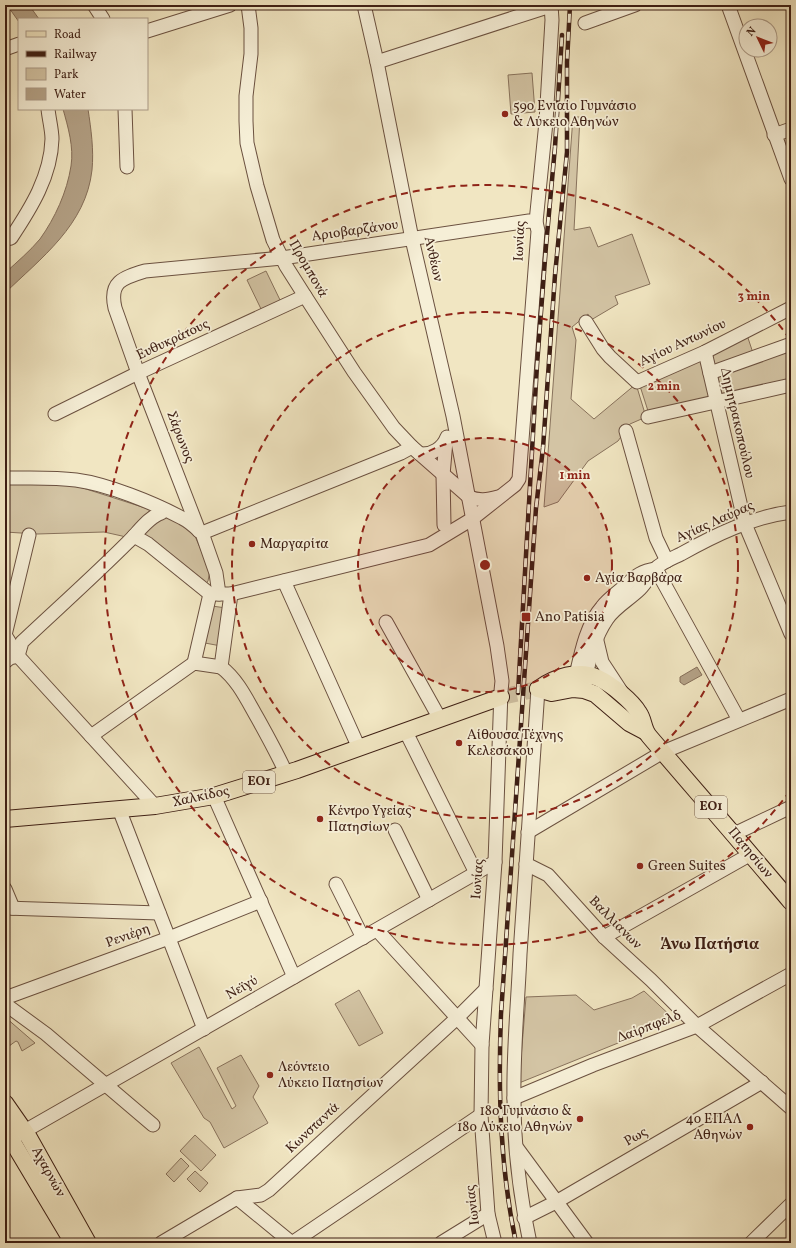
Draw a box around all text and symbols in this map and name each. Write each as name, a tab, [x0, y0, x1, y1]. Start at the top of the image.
legend	[18, 18, 148, 110]
north arrow	[738, 18, 778, 58]
text: N	[744, 24, 760, 40]
text: Road	[54, 27, 81, 43]
text: Railway	[54, 47, 97, 63]
text: Park	[54, 67, 79, 83]
text: Water	[54, 87, 86, 103]
place label: 59ο Ενιαίο Γυμνάσιο & Λύκειο Αθηνών	[513, 97, 637, 132]
marker: 59ο Ενιαίο Γυμνάσιο & Λύκειο Αθηνών	[500, 109, 510, 119]
street label: Αριοβαρζάνου	[310, 215, 400, 246]
street label: Ιωνίας	[509, 220, 531, 262]
street label: Ανθέων	[419, 235, 447, 284]
street label: Προμπονά	[284, 237, 332, 302]
text: 3 min	[738, 289, 770, 305]
street label: Αγίου Αντωνίου	[637, 314, 730, 371]
street label: Ευθυκράτους	[134, 315, 212, 365]
street label: Δημητρακοπούλου	[715, 366, 759, 480]
text: 2 min	[648, 379, 680, 395]
street label: Σάρωνος	[161, 408, 199, 466]
text: 1 min	[560, 468, 591, 484]
street label: Αγίας Λαύρας	[673, 496, 757, 548]
place label: Μαργαρίτα	[260, 535, 329, 554]
marker: Μαργαρίτα	[247, 539, 257, 549]
centre of rings	[478, 558, 492, 572]
place label: Αγία Βαρβάρα	[595, 569, 683, 588]
marker: Αγία Βαρβάρα	[582, 573, 592, 583]
place label: Ano Patisia	[535, 608, 605, 627]
marker: Ano Patisia	[520, 611, 532, 623]
place label: Αίθουσα Τέχνης Κελεσάκου	[467, 726, 563, 761]
marker: Αίθουσα Τέχνης Κελεσάκου	[454, 738, 464, 748]
road number: ΕΟ1	[243, 771, 275, 793]
street label: Χαλκίδος	[171, 782, 231, 812]
road number: ΕΟ1	[695, 796, 727, 818]
place label: Κέντρο Υγείας Πατησίων	[328, 802, 411, 837]
marker: Κέντρο Υγείας Πατησίων	[315, 814, 325, 824]
street label: Πατησίων	[723, 823, 777, 883]
place label: Green Suites	[648, 857, 726, 876]
street label: Ιωνίας	[467, 858, 489, 900]
marker: Green Suites	[635, 861, 645, 871]
street label: Βαλλιανων	[584, 892, 646, 954]
street label: Ρενιέρη	[103, 919, 153, 953]
district label: Άνω Πατήσια	[661, 934, 760, 956]
street label: Νεϊγύ	[223, 971, 262, 1005]
street label: Δαίρπφελδ	[614, 1006, 684, 1048]
place label: Λεόντειο Λύκειο Πατησίων	[278, 1058, 383, 1093]
marker: Λεόντειο Λύκειο Πατησίων	[265, 1070, 275, 1080]
street label: Κωνσταντά	[282, 1098, 344, 1158]
place label: 18ο Γυμνάσιο & 18ο Λύκειο Αθηνών	[457, 1102, 572, 1137]
place label: 4ο ΕΠΑΛ Αθηνών	[685, 1110, 742, 1145]
marker: 18ο Γυμνάσιο & 18ο Λύκειο Αθηνών	[575, 1114, 585, 1124]
marker: 4ο ΕΠΑΛ Αθηνών	[745, 1122, 755, 1132]
street label: Ρως	[621, 1123, 651, 1151]
street label: Αχαρνών	[26, 1143, 70, 1201]
street label: Ιωνίας	[461, 1184, 485, 1226]

